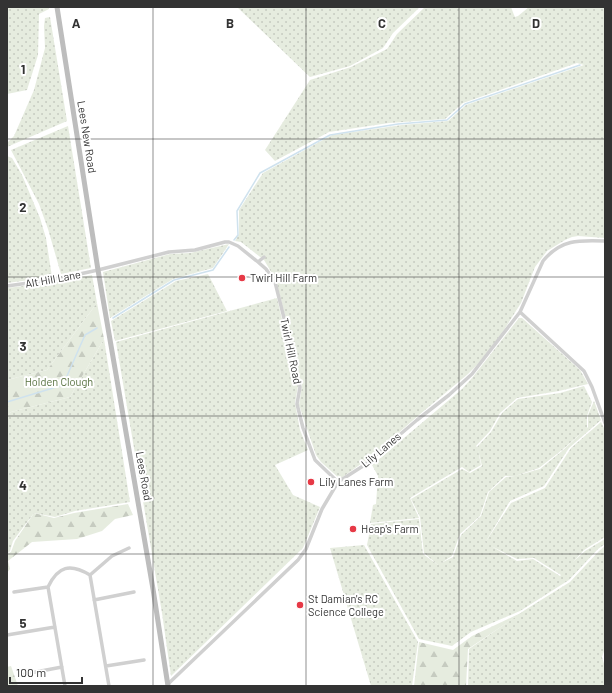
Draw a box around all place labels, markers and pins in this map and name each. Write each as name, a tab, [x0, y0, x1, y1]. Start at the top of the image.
place label: Twirl Hill Farm	[250, 271, 317, 284]
marker: Twirl Hill Farm	[237, 273, 247, 283]
place label: Lily Lanes Farm	[319, 475, 393, 488]
marker: Lily Lanes Farm	[306, 477, 316, 487]
place label: Heap's Farm	[361, 522, 419, 535]
marker: Heap's Farm	[348, 524, 358, 534]
place label: St Damian's RC Science College	[308, 592, 384, 618]
marker: St Damian's RC Science College	[295, 600, 305, 610]

